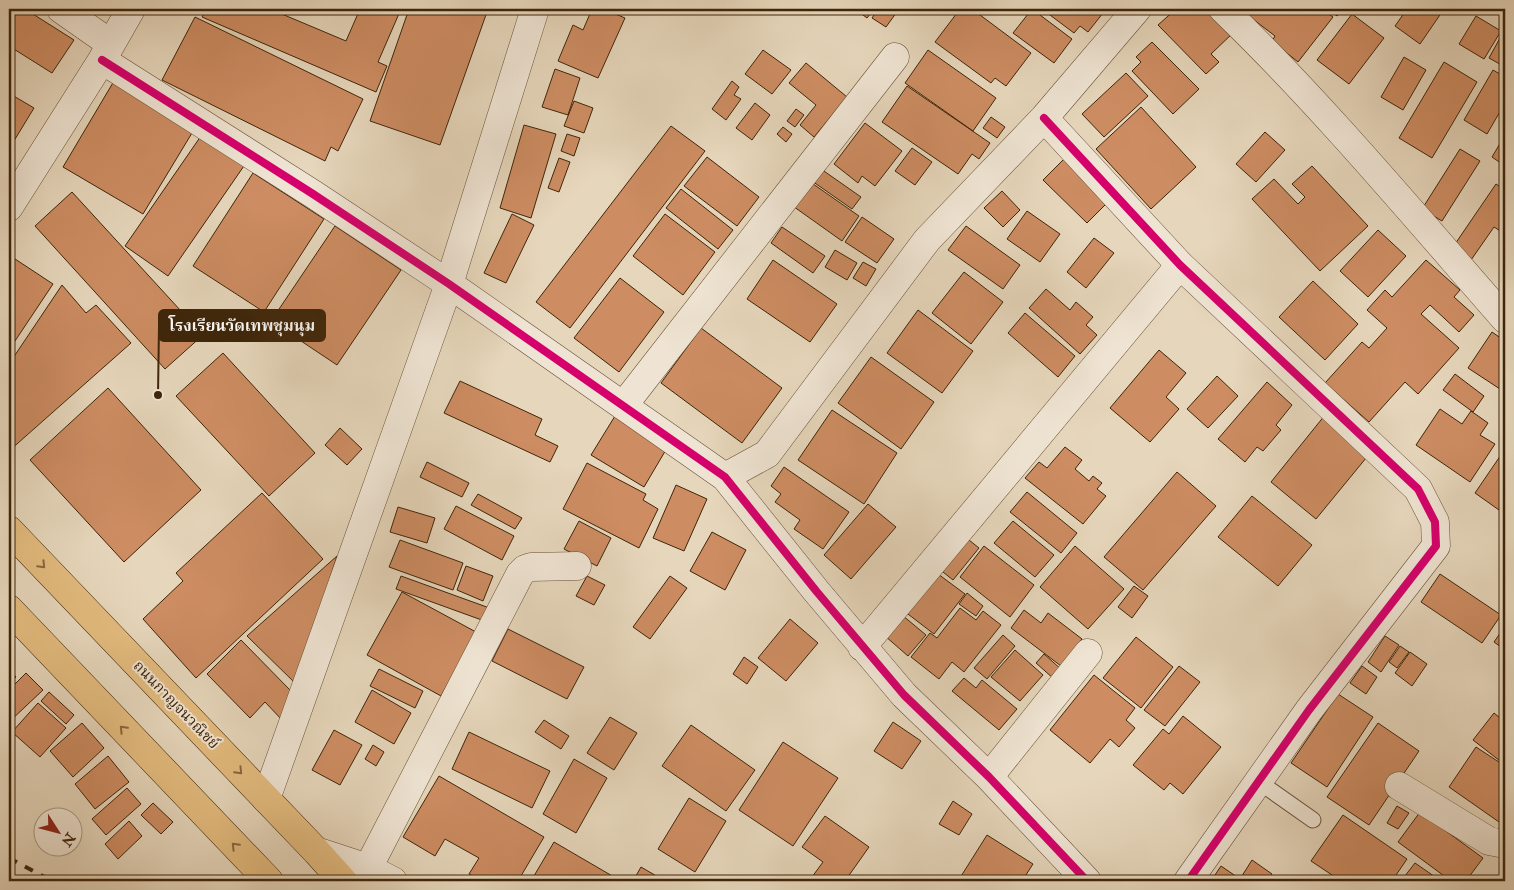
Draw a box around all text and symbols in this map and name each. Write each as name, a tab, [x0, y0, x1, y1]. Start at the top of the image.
callout: โรงเรียนวัดเทพชุมนุม	[159, 310, 325, 341]
text: โรงเรียนวัดเทพชุมนุม	[168, 315, 315, 337]
one-way arrow	[36, 560, 45, 569]
street label: ถนนกาญจนวณิชย์	[129, 656, 224, 753]
one-way arrow	[120, 725, 129, 734]
one-way arrow	[233, 766, 242, 775]
north arrow	[32, 808, 82, 858]
text: N	[57, 828, 79, 850]
one-way arrow	[232, 843, 241, 852]

